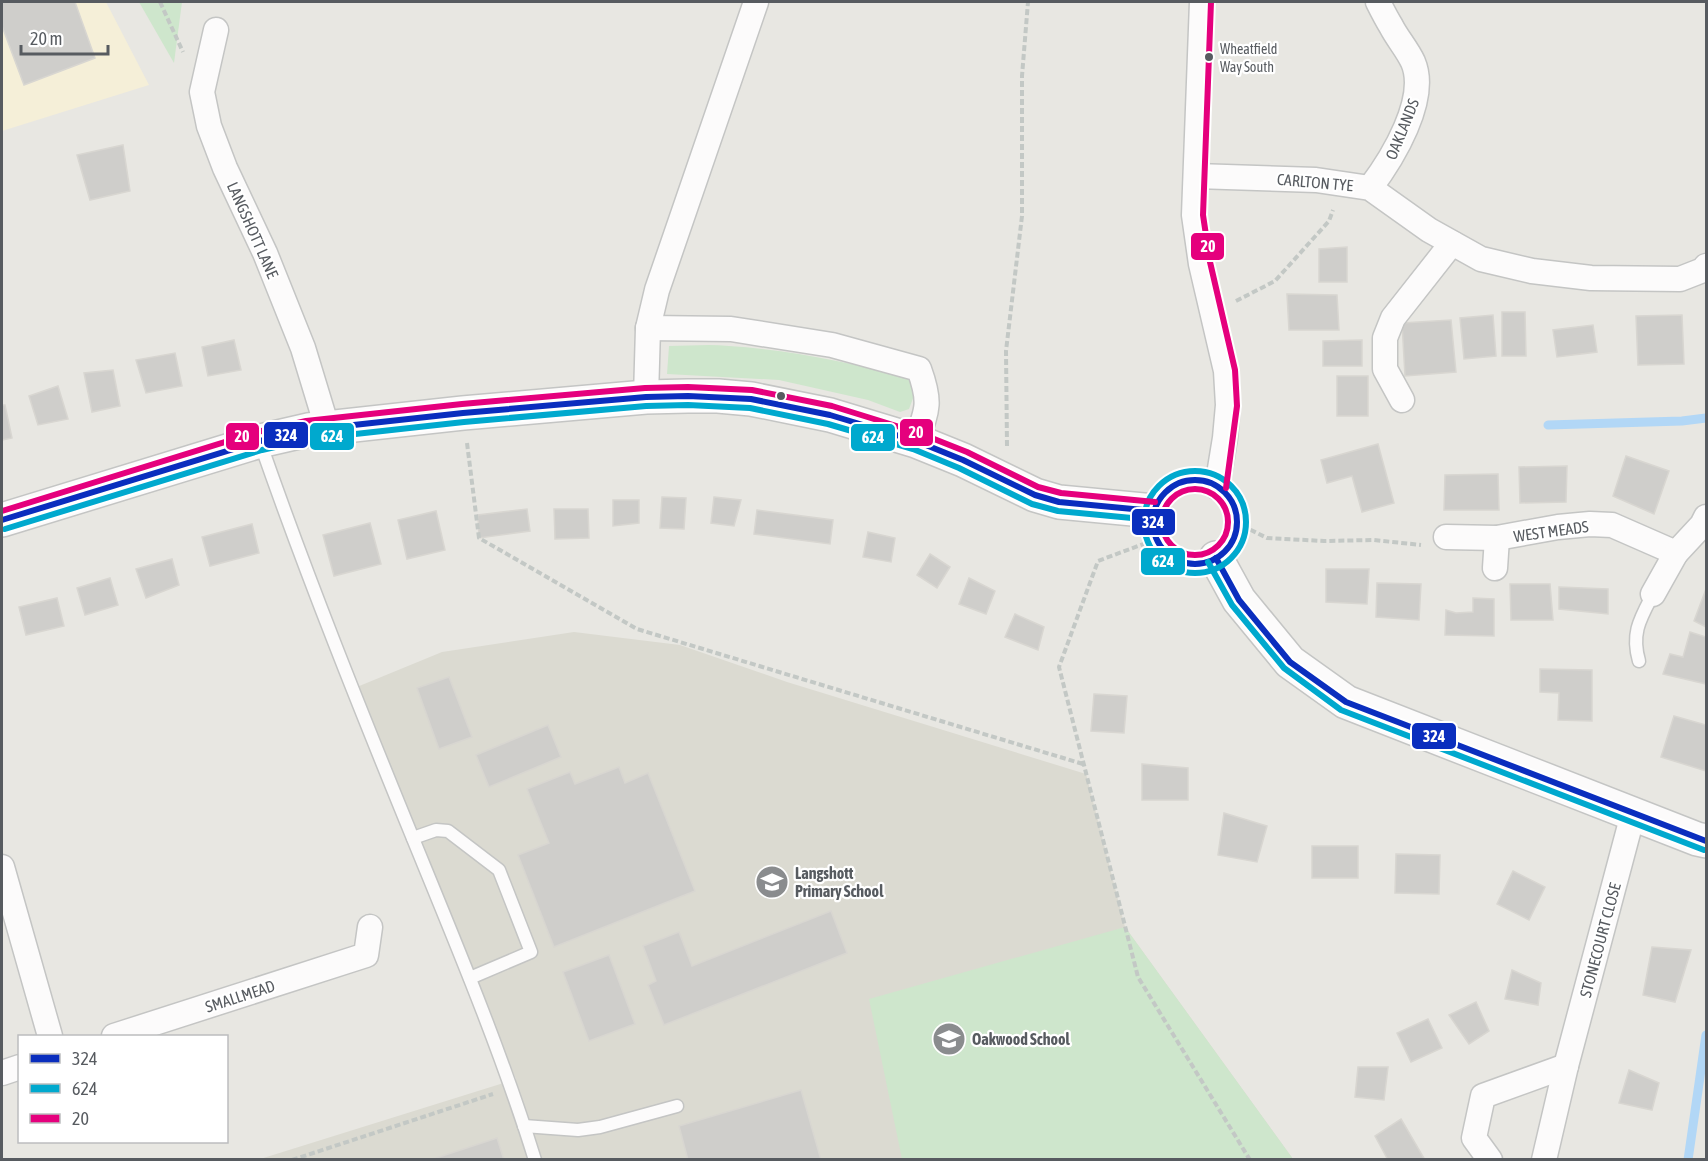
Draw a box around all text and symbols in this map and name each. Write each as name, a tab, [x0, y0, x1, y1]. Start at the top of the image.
scale bar	[21, 18, 108, 56]
text: 20 m	[30, 28, 62, 49]
place label: Wheatfield Way South	[1220, 41, 1277, 75]
marker: Wheatfield Way South	[1203, 51, 1215, 63]
street label: OAKLANDS	[1382, 96, 1422, 162]
street label: CARLTON TYE	[1276, 170, 1354, 194]
street label: LANGSHOTT LANE	[224, 179, 282, 281]
line badge: 20	[1190, 232, 1225, 261]
text: 20	[1200, 237, 1216, 255]
unlabelled marker	[775, 390, 787, 402]
line badge: 20	[899, 418, 934, 447]
line badge: 324	[263, 421, 309, 449]
line badge: 20	[225, 422, 260, 451]
line badge: 624	[309, 422, 355, 451]
line badge: 624	[850, 423, 896, 452]
text: 20	[908, 423, 924, 441]
text: 324	[275, 426, 298, 444]
text: 20	[234, 427, 250, 445]
text: 624	[321, 427, 344, 445]
text: 624	[862, 428, 885, 446]
line badge: 324	[1131, 508, 1176, 536]
text: 324	[1142, 513, 1165, 531]
street label: WEST MEADS	[1512, 517, 1590, 545]
line badge: 624	[1140, 547, 1186, 576]
text: 624	[1152, 552, 1175, 570]
line badge: 324	[1411, 722, 1457, 750]
text: 324	[1423, 727, 1446, 745]
school or university icon: Langshott Primary School	[754, 864, 790, 900]
place label: Langshott Primary School	[795, 864, 884, 900]
street label: STONECOURT CLOSE	[1576, 881, 1624, 999]
street label: SMALLMEAD	[203, 976, 277, 1016]
school or university icon: Oakwood School	[931, 1021, 967, 1057]
place label: Oakwood School	[972, 1030, 1070, 1048]
legend	[18, 1035, 228, 1143]
text: 324	[72, 1048, 97, 1069]
text: 624	[72, 1078, 97, 1099]
text: 20	[72, 1108, 89, 1129]

